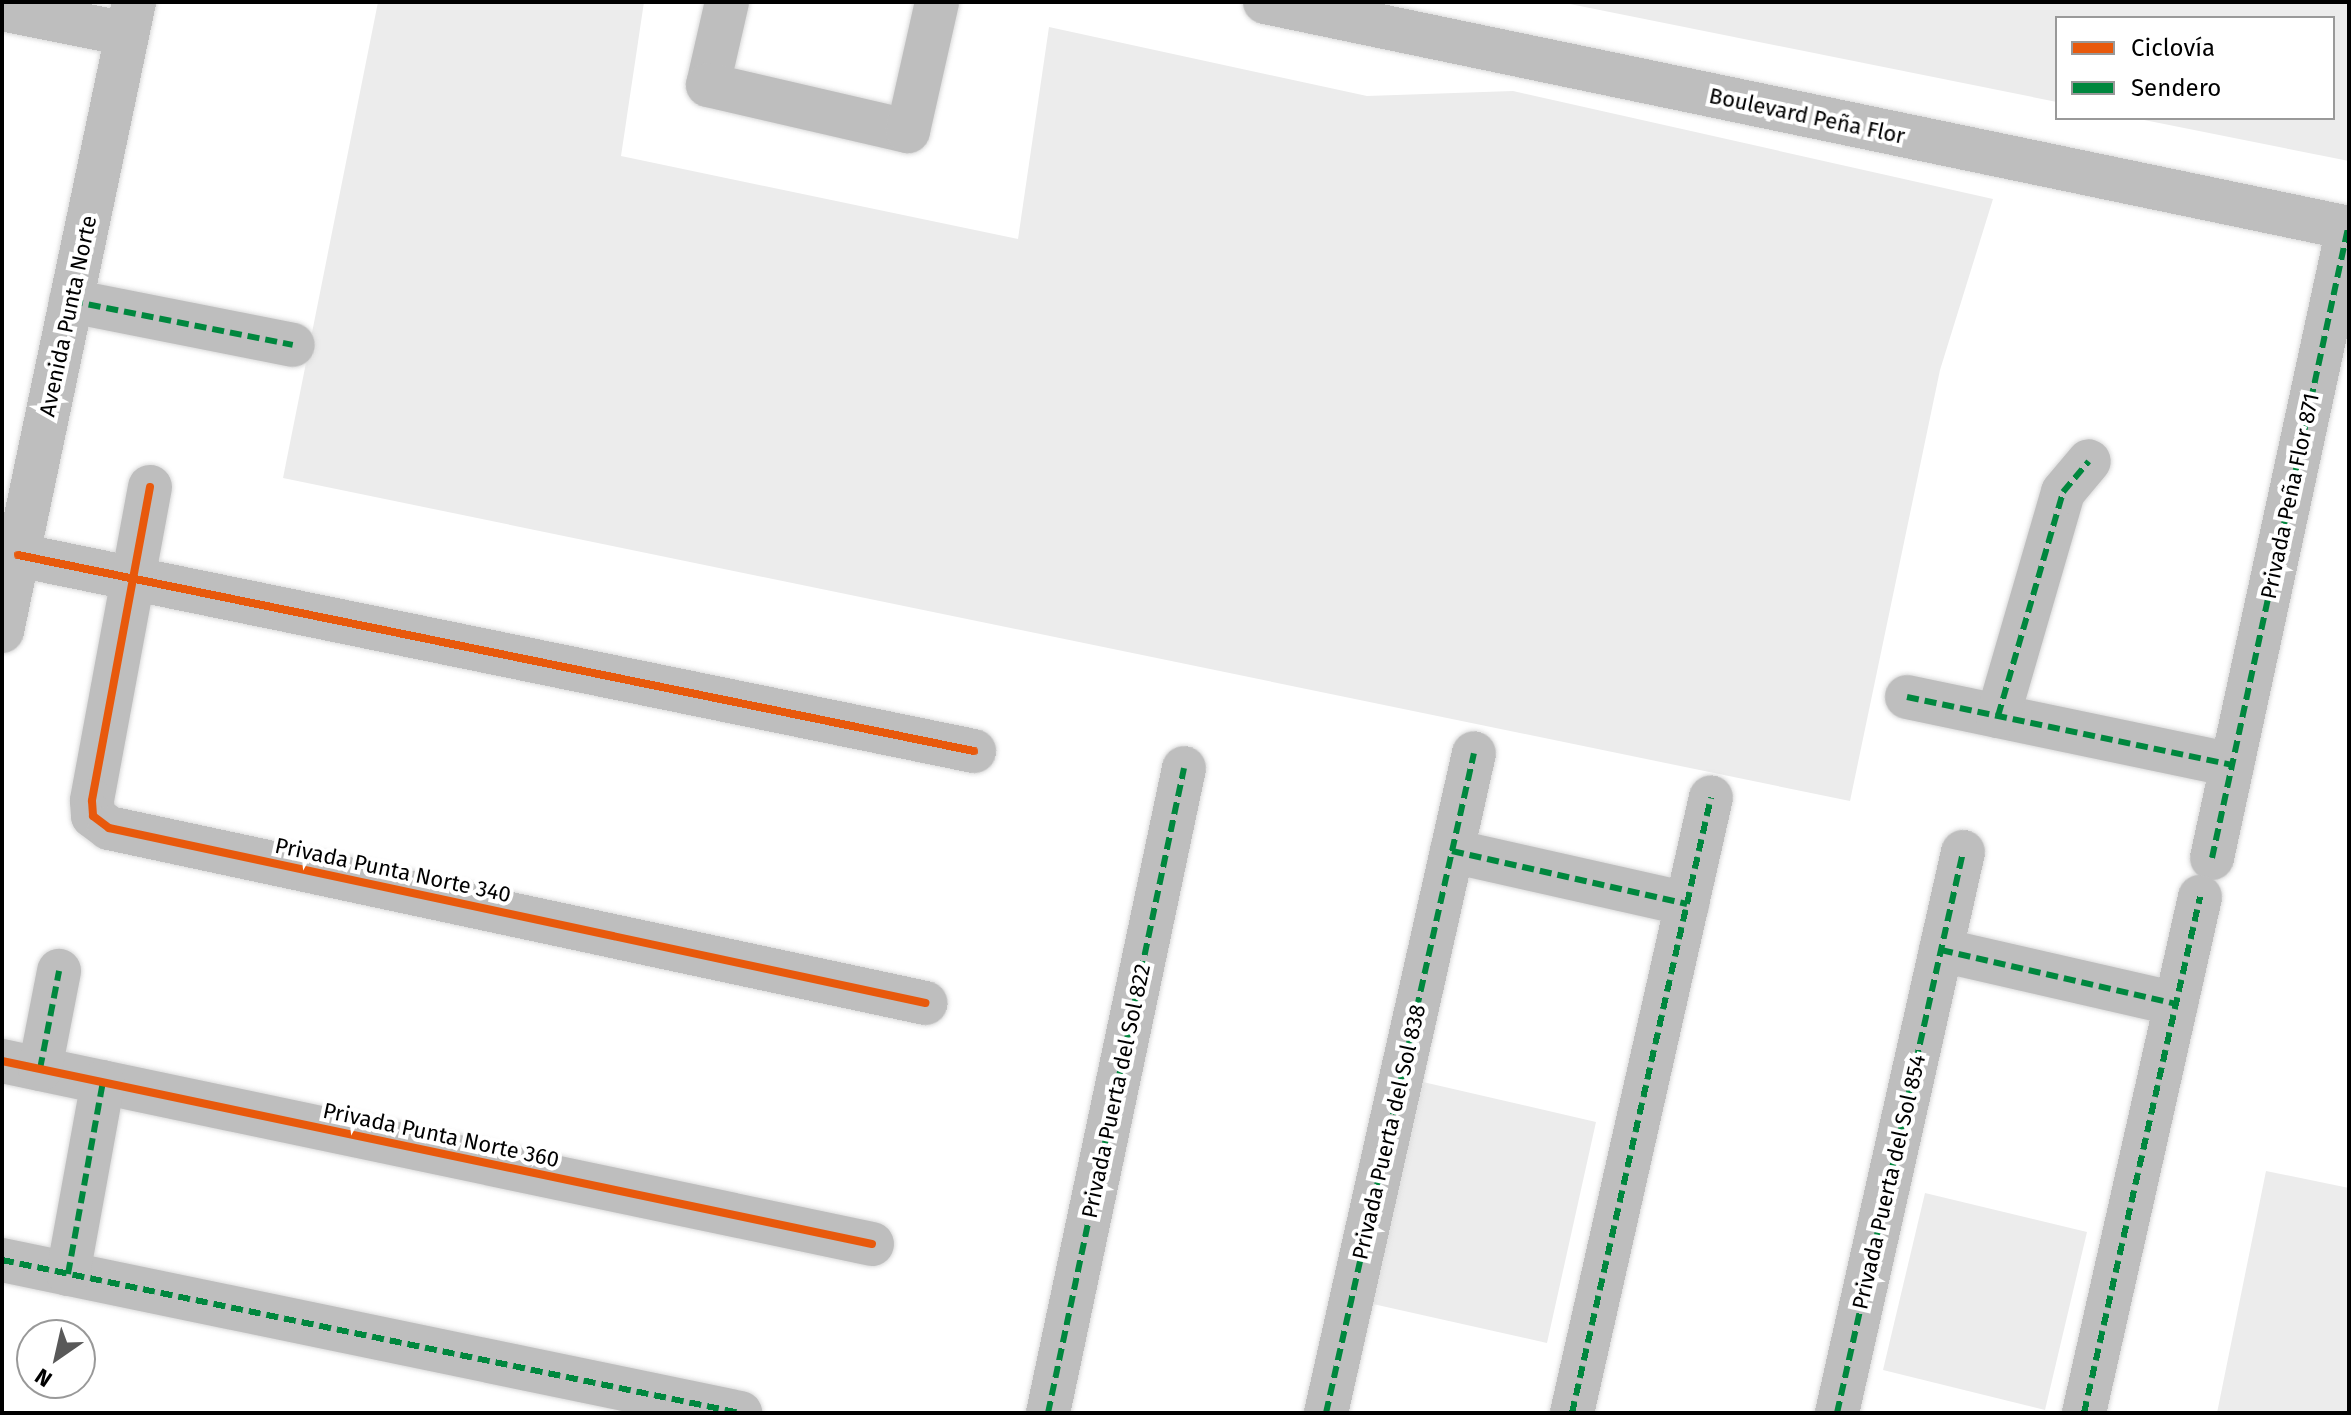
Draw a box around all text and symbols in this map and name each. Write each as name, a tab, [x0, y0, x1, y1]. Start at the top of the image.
legend	[2055, 16, 2335, 120]
text: Ciclovía	[2131, 34, 2215, 62]
text: Sendero	[2131, 74, 2221, 102]
street label: Boulevard Peña Flor	[1707, 82, 1907, 150]
street label: Avenida Punta Norte	[34, 213, 102, 419]
street label: Privada Peña Flor 871	[2255, 391, 2325, 601]
street label: Privada Punta Norte 340	[273, 832, 513, 908]
street label: Privada Puerta del Sol 822	[1076, 961, 1156, 1221]
street label: Privada Puerta del Sol 838	[1347, 1002, 1431, 1262]
street label: Privada Puerta del Sol 854	[1847, 1052, 1931, 1312]
street label: Privada Punta Norte 360	[321, 1097, 561, 1173]
north arrow	[16, 1319, 96, 1399]
text: N	[30, 1362, 57, 1393]

